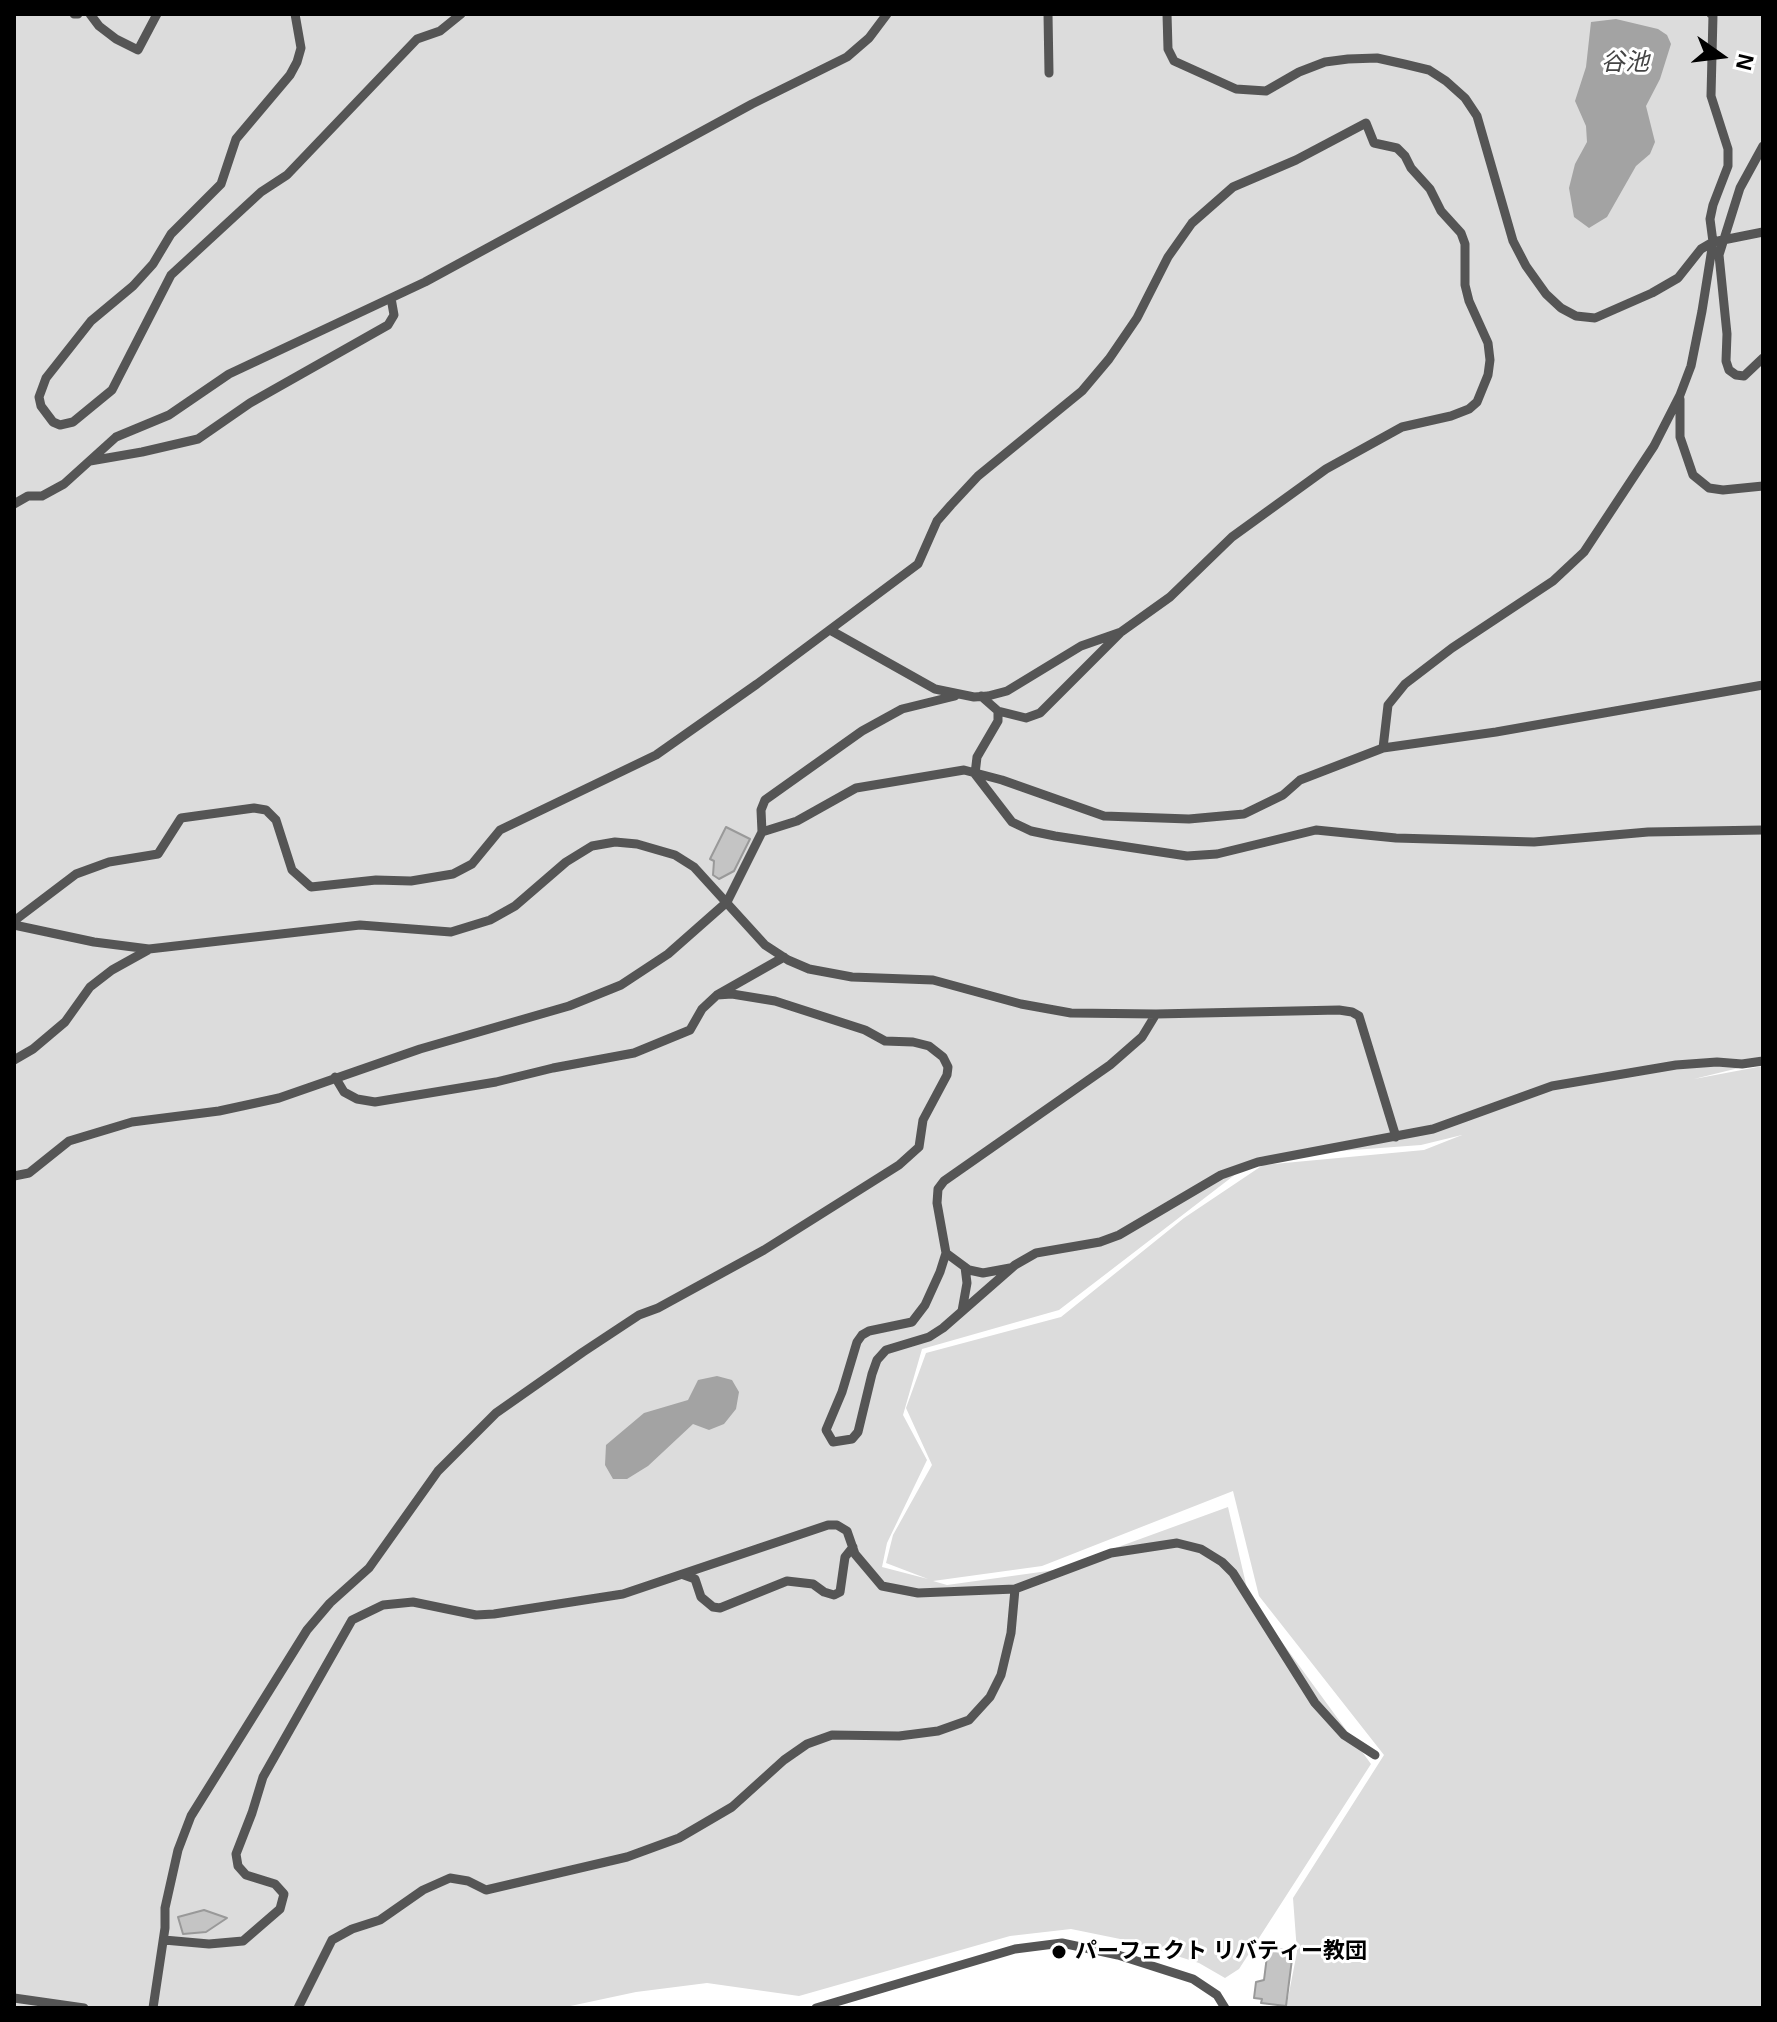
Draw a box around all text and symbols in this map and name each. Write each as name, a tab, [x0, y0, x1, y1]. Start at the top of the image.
north arrow	[1681, 16, 1761, 96]
water label: 谷池	[1601, 49, 1649, 77]
text: N	[1731, 51, 1759, 73]
place label: パーフェクト リバティー教団	[1075, 1939, 1367, 1965]
marker: パーフェクト リバティー教団	[1050, 1943, 1068, 1961]

